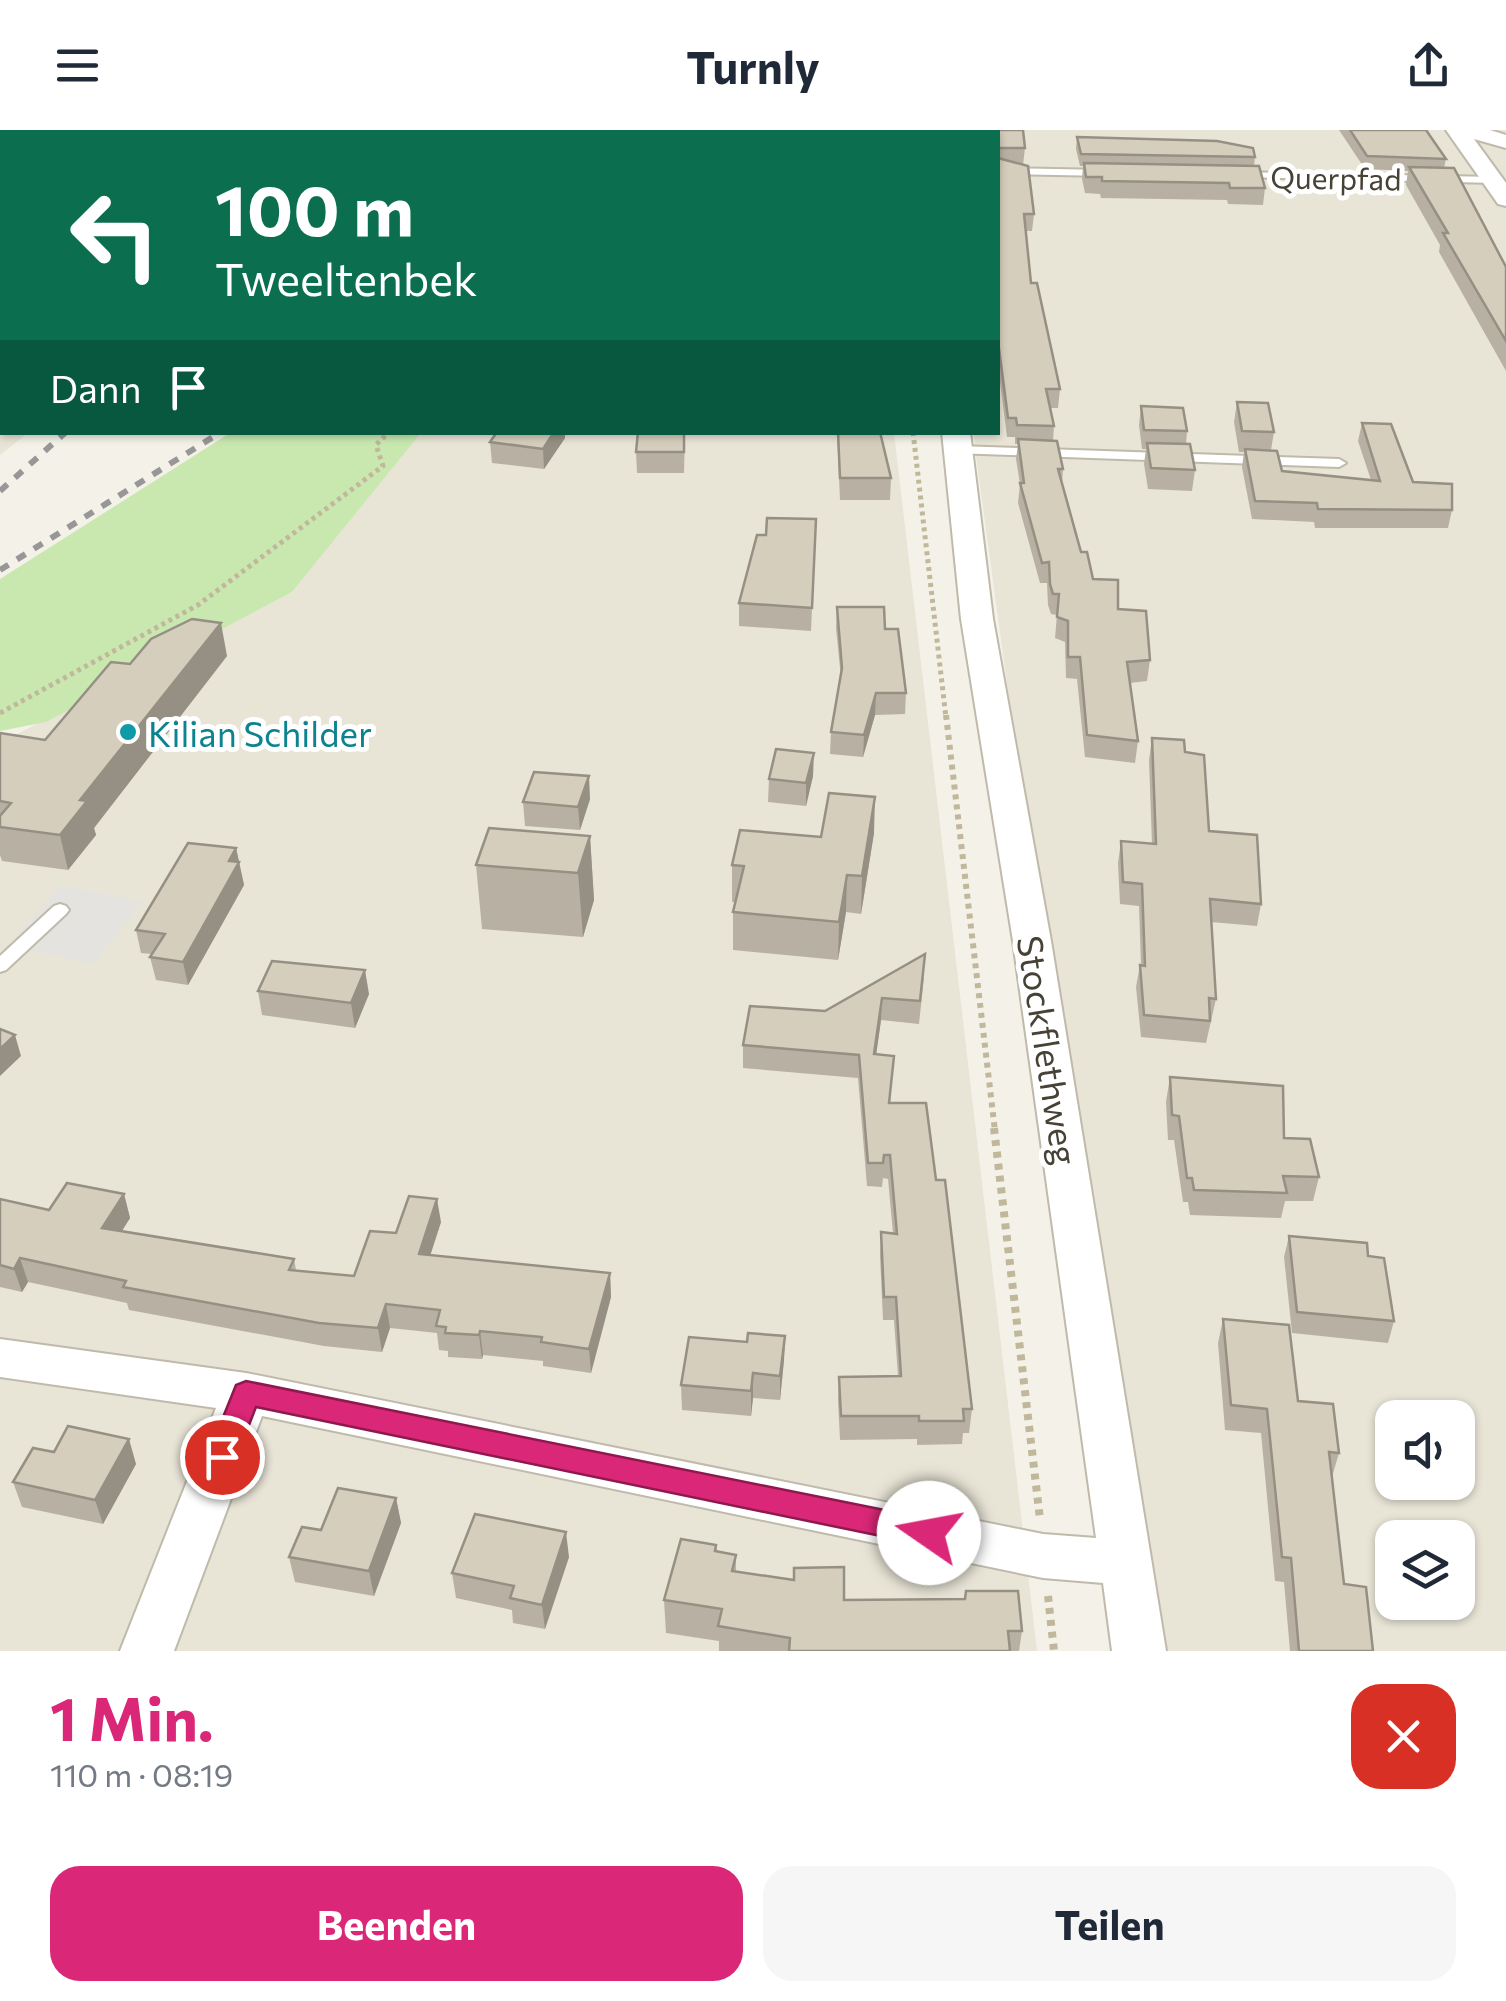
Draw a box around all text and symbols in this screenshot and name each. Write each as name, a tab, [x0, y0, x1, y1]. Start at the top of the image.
icon: menu	[50, 38, 105, 93]
text: Turnly	[686, 38, 820, 93]
icon: share	[1401, 38, 1456, 93]
street label: Querpfad	[1270, 157, 1402, 197]
text: 100 m	[215, 165, 414, 250]
icon: left	[50, 170, 180, 300]
text: Tweeltenbek	[215, 250, 477, 305]
icon: arrive	[161, 360, 216, 415]
text: Dann	[50, 364, 141, 411]
place label: Kilian Schilder	[148, 711, 372, 754]
marker: Kilian Schilder	[117, 721, 139, 743]
street label: Stockflethweg	[1010, 932, 1088, 1168]
map controls	[1375, 1400, 1475, 1620]
button: sound	[1375, 1400, 1475, 1500]
pin	[180, 1415, 265, 1500]
icon: arrive	[195, 1430, 250, 1485]
position arrow	[877, 1481, 981, 1585]
button: layers	[1375, 1520, 1475, 1620]
text: 1 Min.	[50, 1680, 214, 1753]
button: close	[1351, 1684, 1456, 1789]
text: 110 m · 08:19	[50, 1754, 233, 1794]
button: Beenden	[50, 1866, 743, 1981]
button: Teilen	[763, 1866, 1456, 1981]

